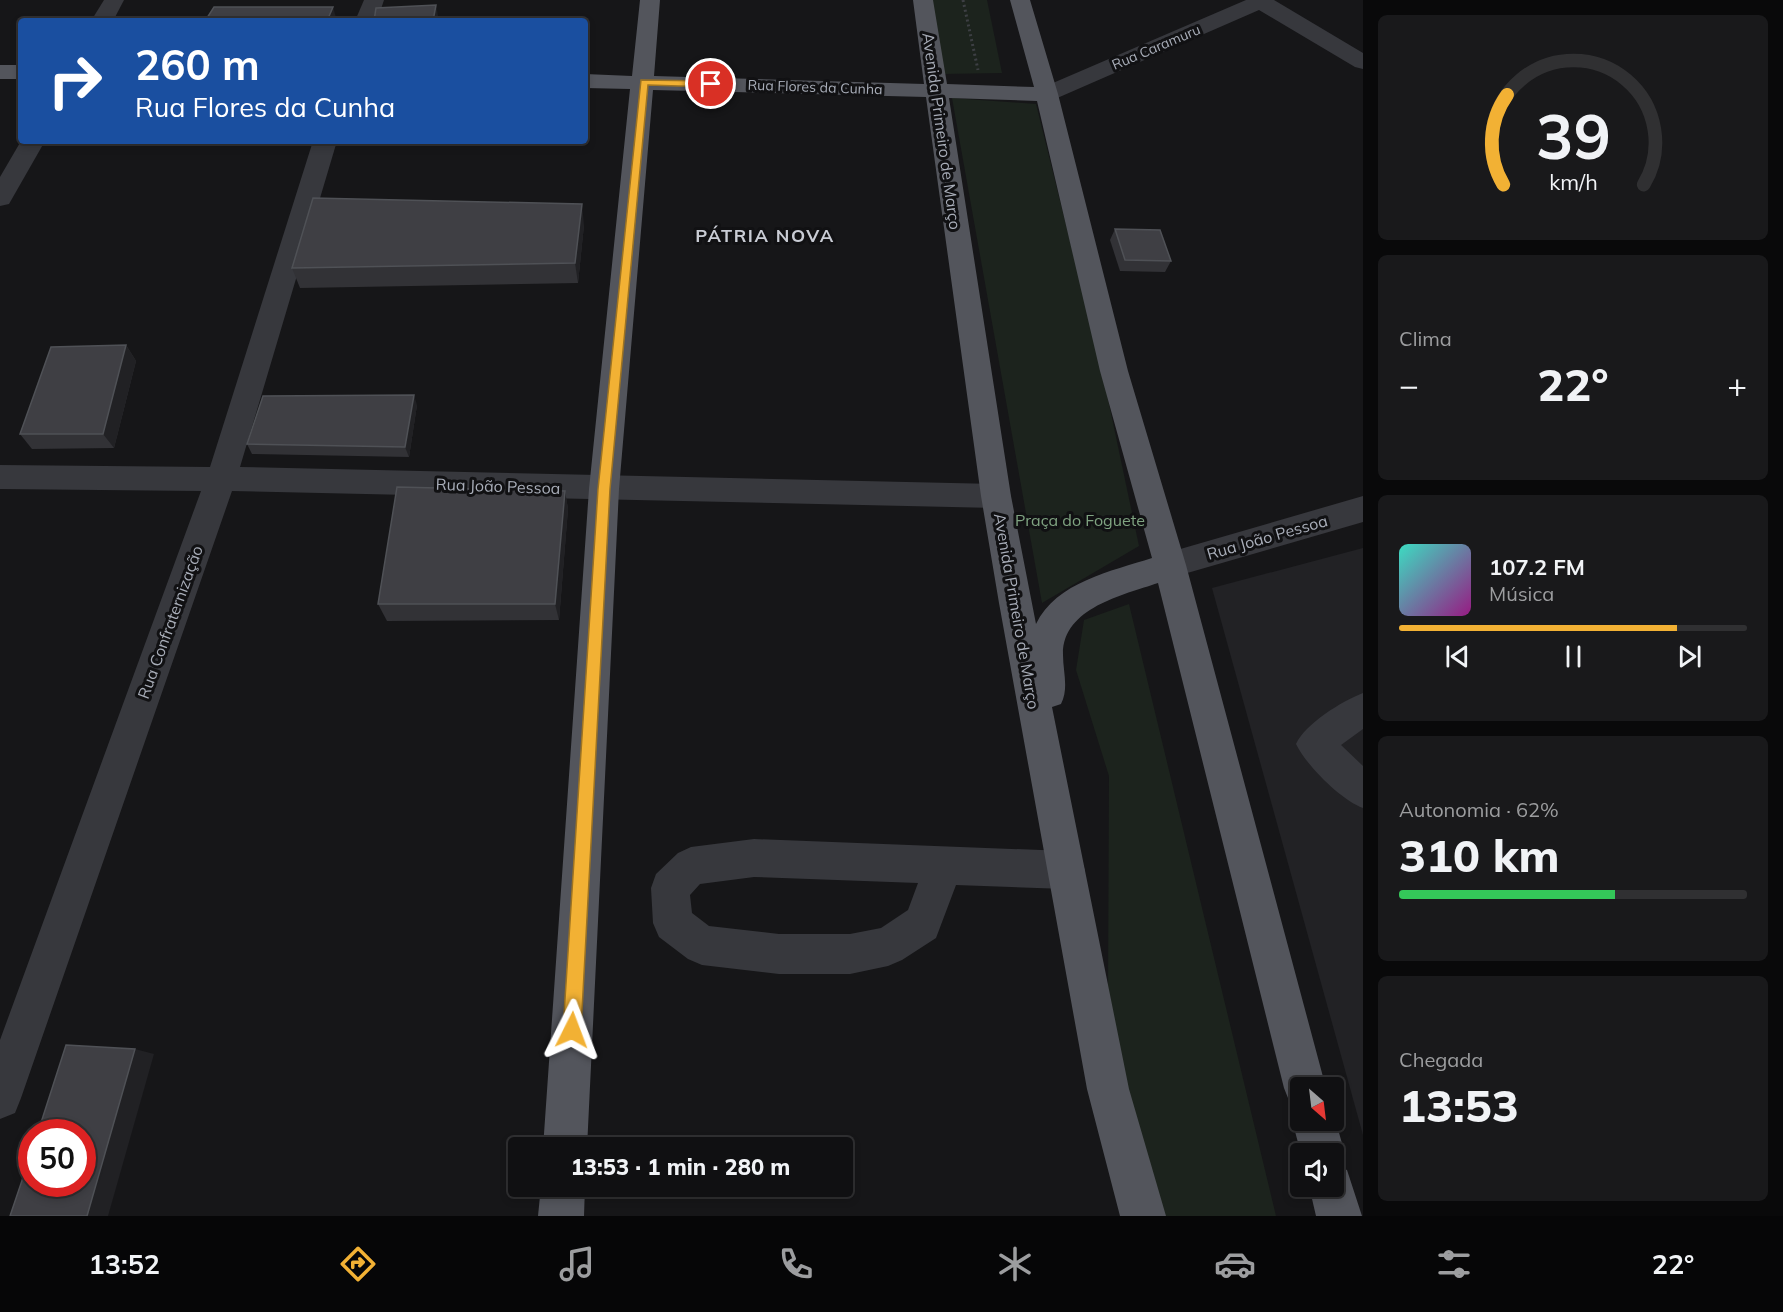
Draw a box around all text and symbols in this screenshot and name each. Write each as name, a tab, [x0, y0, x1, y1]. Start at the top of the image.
street label: Rua Caramuru	[1109, 20, 1203, 74]
street label: Avenida Primeiro de Março	[918, 31, 966, 231]
text: 260 m	[135, 38, 260, 91]
icon: right	[36, 42, 114, 120]
pin	[685, 58, 736, 109]
icon: arrive	[694, 67, 727, 100]
street label: Rua Flores da Cunha	[747, 76, 883, 98]
text: Rua Flores da Cunha	[135, 90, 395, 124]
text: 39	[1536, 96, 1610, 175]
text: km/h	[1549, 168, 1597, 195]
district label: PÁTRIA NOVA	[695, 224, 835, 247]
text: Clima	[1399, 326, 1452, 351]
text: 22°	[1537, 356, 1609, 412]
text: −	[1399, 364, 1419, 405]
text: +	[1727, 364, 1747, 405]
street label: Rua João Pessoa	[435, 474, 561, 498]
park label: Praça do Foguete	[1015, 510, 1145, 530]
street label: Rua João Pessoa	[1204, 510, 1330, 564]
street label: Avenida Primeiro de Março	[990, 511, 1044, 711]
street label: Rua Confraternização	[133, 543, 207, 701]
text: 107.2 FM	[1489, 553, 1585, 581]
text: Música	[1489, 581, 1554, 606]
icon: previous	[1441, 640, 1474, 673]
icon: pause	[1557, 640, 1590, 673]
icon: next	[1673, 640, 1706, 673]
text: Autonomia · 62%	[1399, 797, 1559, 822]
text: 310 km	[1399, 827, 1560, 883]
position arrow	[540, 998, 604, 1062]
text: Chegada	[1399, 1047, 1483, 1072]
north arrow	[1290, 1077, 1344, 1131]
map controls	[1290, 1077, 1344, 1197]
text: 13:53	[1399, 1077, 1519, 1133]
speed limit sign: 50	[18, 1119, 96, 1197]
button: sound	[1290, 1143, 1344, 1197]
text: 13:53 · 1 min · 280 m	[571, 1153, 790, 1181]
icon: directions	[337, 1243, 379, 1285]
icon: music	[556, 1243, 598, 1285]
icon: phone	[775, 1243, 817, 1285]
icon: climate	[994, 1243, 1036, 1285]
icon: car	[1214, 1243, 1256, 1285]
icon: filters	[1433, 1243, 1475, 1285]
text: 13:52	[89, 1247, 160, 1281]
text: 22°	[1652, 1247, 1694, 1281]

